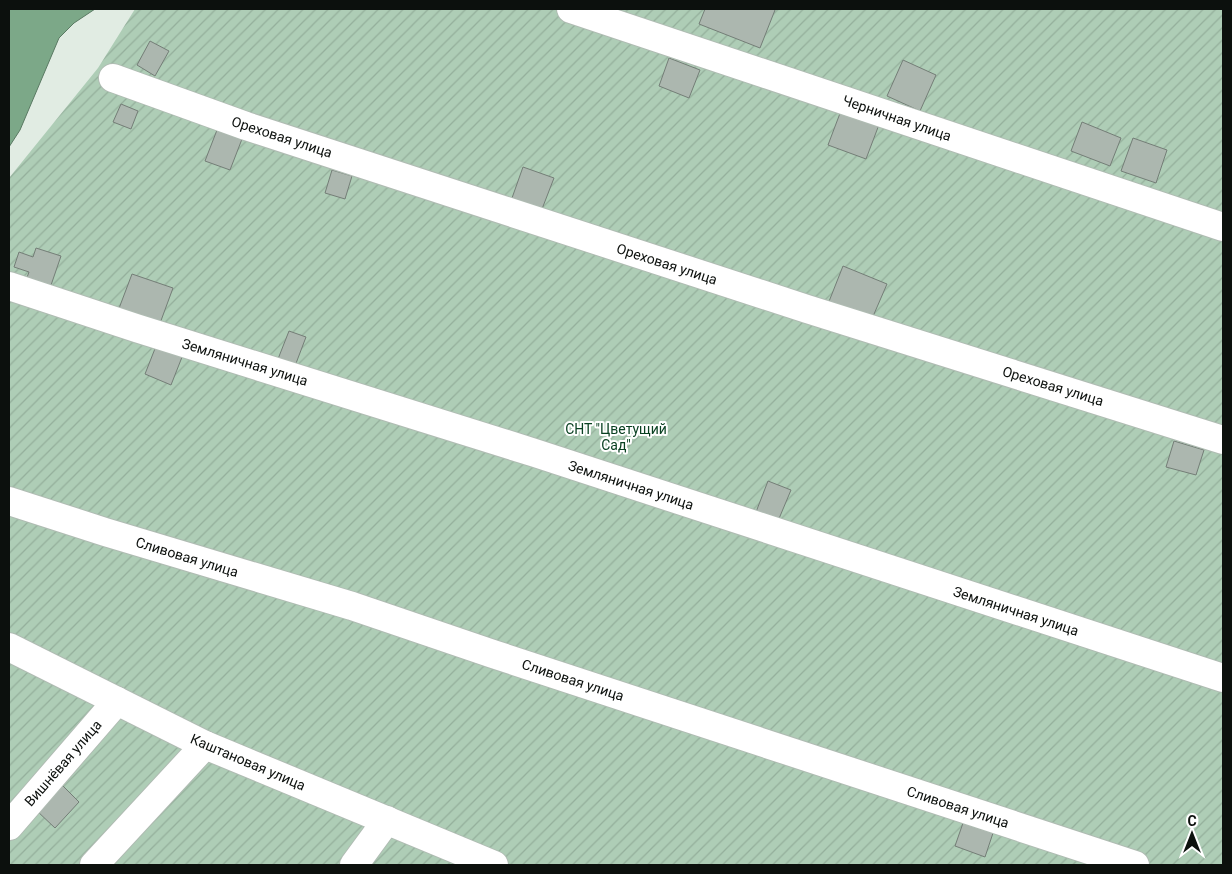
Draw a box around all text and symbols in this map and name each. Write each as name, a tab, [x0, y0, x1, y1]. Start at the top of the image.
street label: Черничная улица	[841, 92, 953, 144]
street label: Ореховая улица	[230, 113, 334, 161]
street label: Ореховая улица	[615, 240, 719, 288]
street label: Земляничная улица	[180, 335, 310, 389]
street label: Ореховая улица	[1000, 363, 1106, 409]
park label: СНТ "Цветущий Сад"	[565, 421, 667, 453]
street label: Земляничная улица	[566, 457, 696, 513]
street label: Сливовая улица	[134, 534, 240, 580]
street label: Земляничная улица	[951, 583, 1081, 639]
street label: Сливовая улица	[520, 656, 626, 704]
street label: Вишнёвая улица	[21, 717, 105, 809]
street label: Каштановая улица	[188, 731, 308, 793]
street label: Сливовая улица	[905, 783, 1011, 831]
north arrow	[1167, 809, 1217, 859]
text: С	[1187, 813, 1197, 829]

